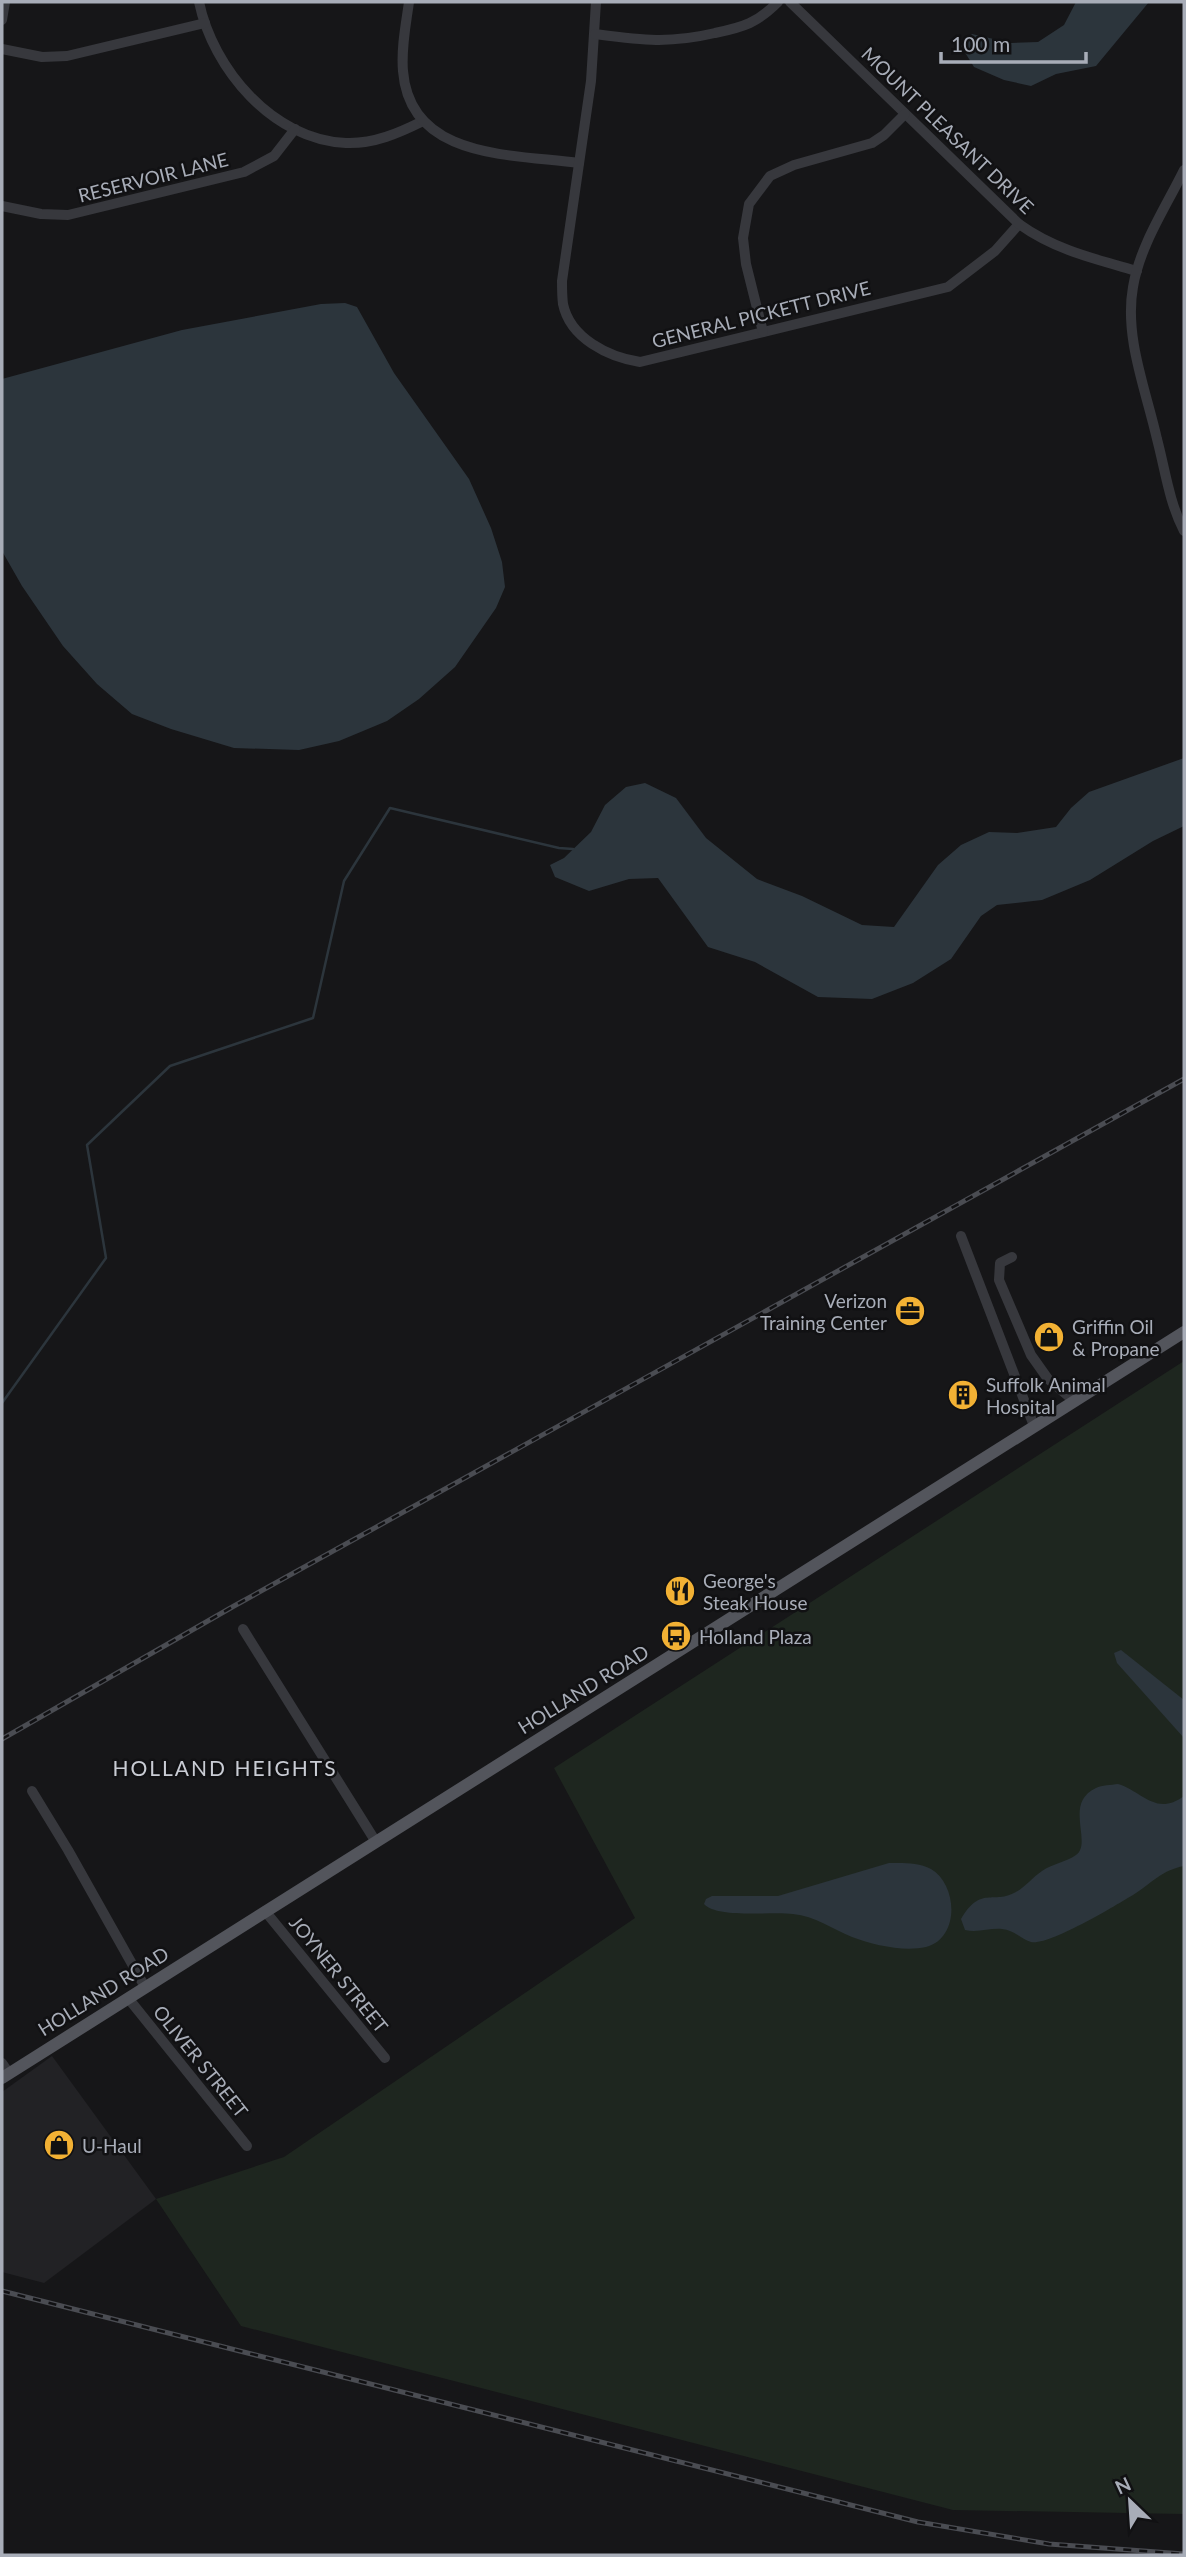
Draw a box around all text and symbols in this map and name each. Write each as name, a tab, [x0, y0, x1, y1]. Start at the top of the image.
scale bar	[941, 21, 1086, 65]
text: 100 m	[951, 31, 1010, 56]
street label: MOUNT PLEASANT DRIVE	[857, 42, 1039, 218]
street label: RESERVOIR LANE	[76, 147, 230, 207]
street label: GENERAL PICKETT DRIVE	[649, 276, 873, 352]
place label: Verizon Training Center	[760, 1289, 887, 1334]
office icon: Verizon Training Center	[893, 1294, 927, 1328]
place label: Griffin Oil & Propane	[1072, 1315, 1160, 1360]
shop icon: Griffin Oil & Propane	[1032, 1320, 1066, 1354]
place label: Suffolk Animal Hospital	[986, 1373, 1106, 1418]
building icon: Suffolk Animal Hospital	[946, 1378, 980, 1412]
place label: George's Steak House	[703, 1569, 807, 1614]
restaurant icon: George's Steak House	[663, 1574, 697, 1608]
bus stop icon: Holland Plaza	[659, 1619, 693, 1653]
place label: Holland Plaza	[699, 1625, 812, 1648]
street label: HOLLAND ROAD	[513, 1640, 653, 1738]
district label: HOLLAND HEIGHTS	[112, 1755, 338, 1780]
street label: JOYNER STREET	[285, 1911, 393, 2037]
street label: HOLLAND ROAD	[33, 1942, 173, 2040]
street label: OLIVER STREET	[149, 2000, 253, 2122]
shop icon: U-Haul	[42, 2128, 76, 2162]
place label: U-Haul	[82, 2134, 142, 2157]
north arrow	[1095, 2466, 1165, 2536]
text: N	[1111, 2472, 1134, 2499]

